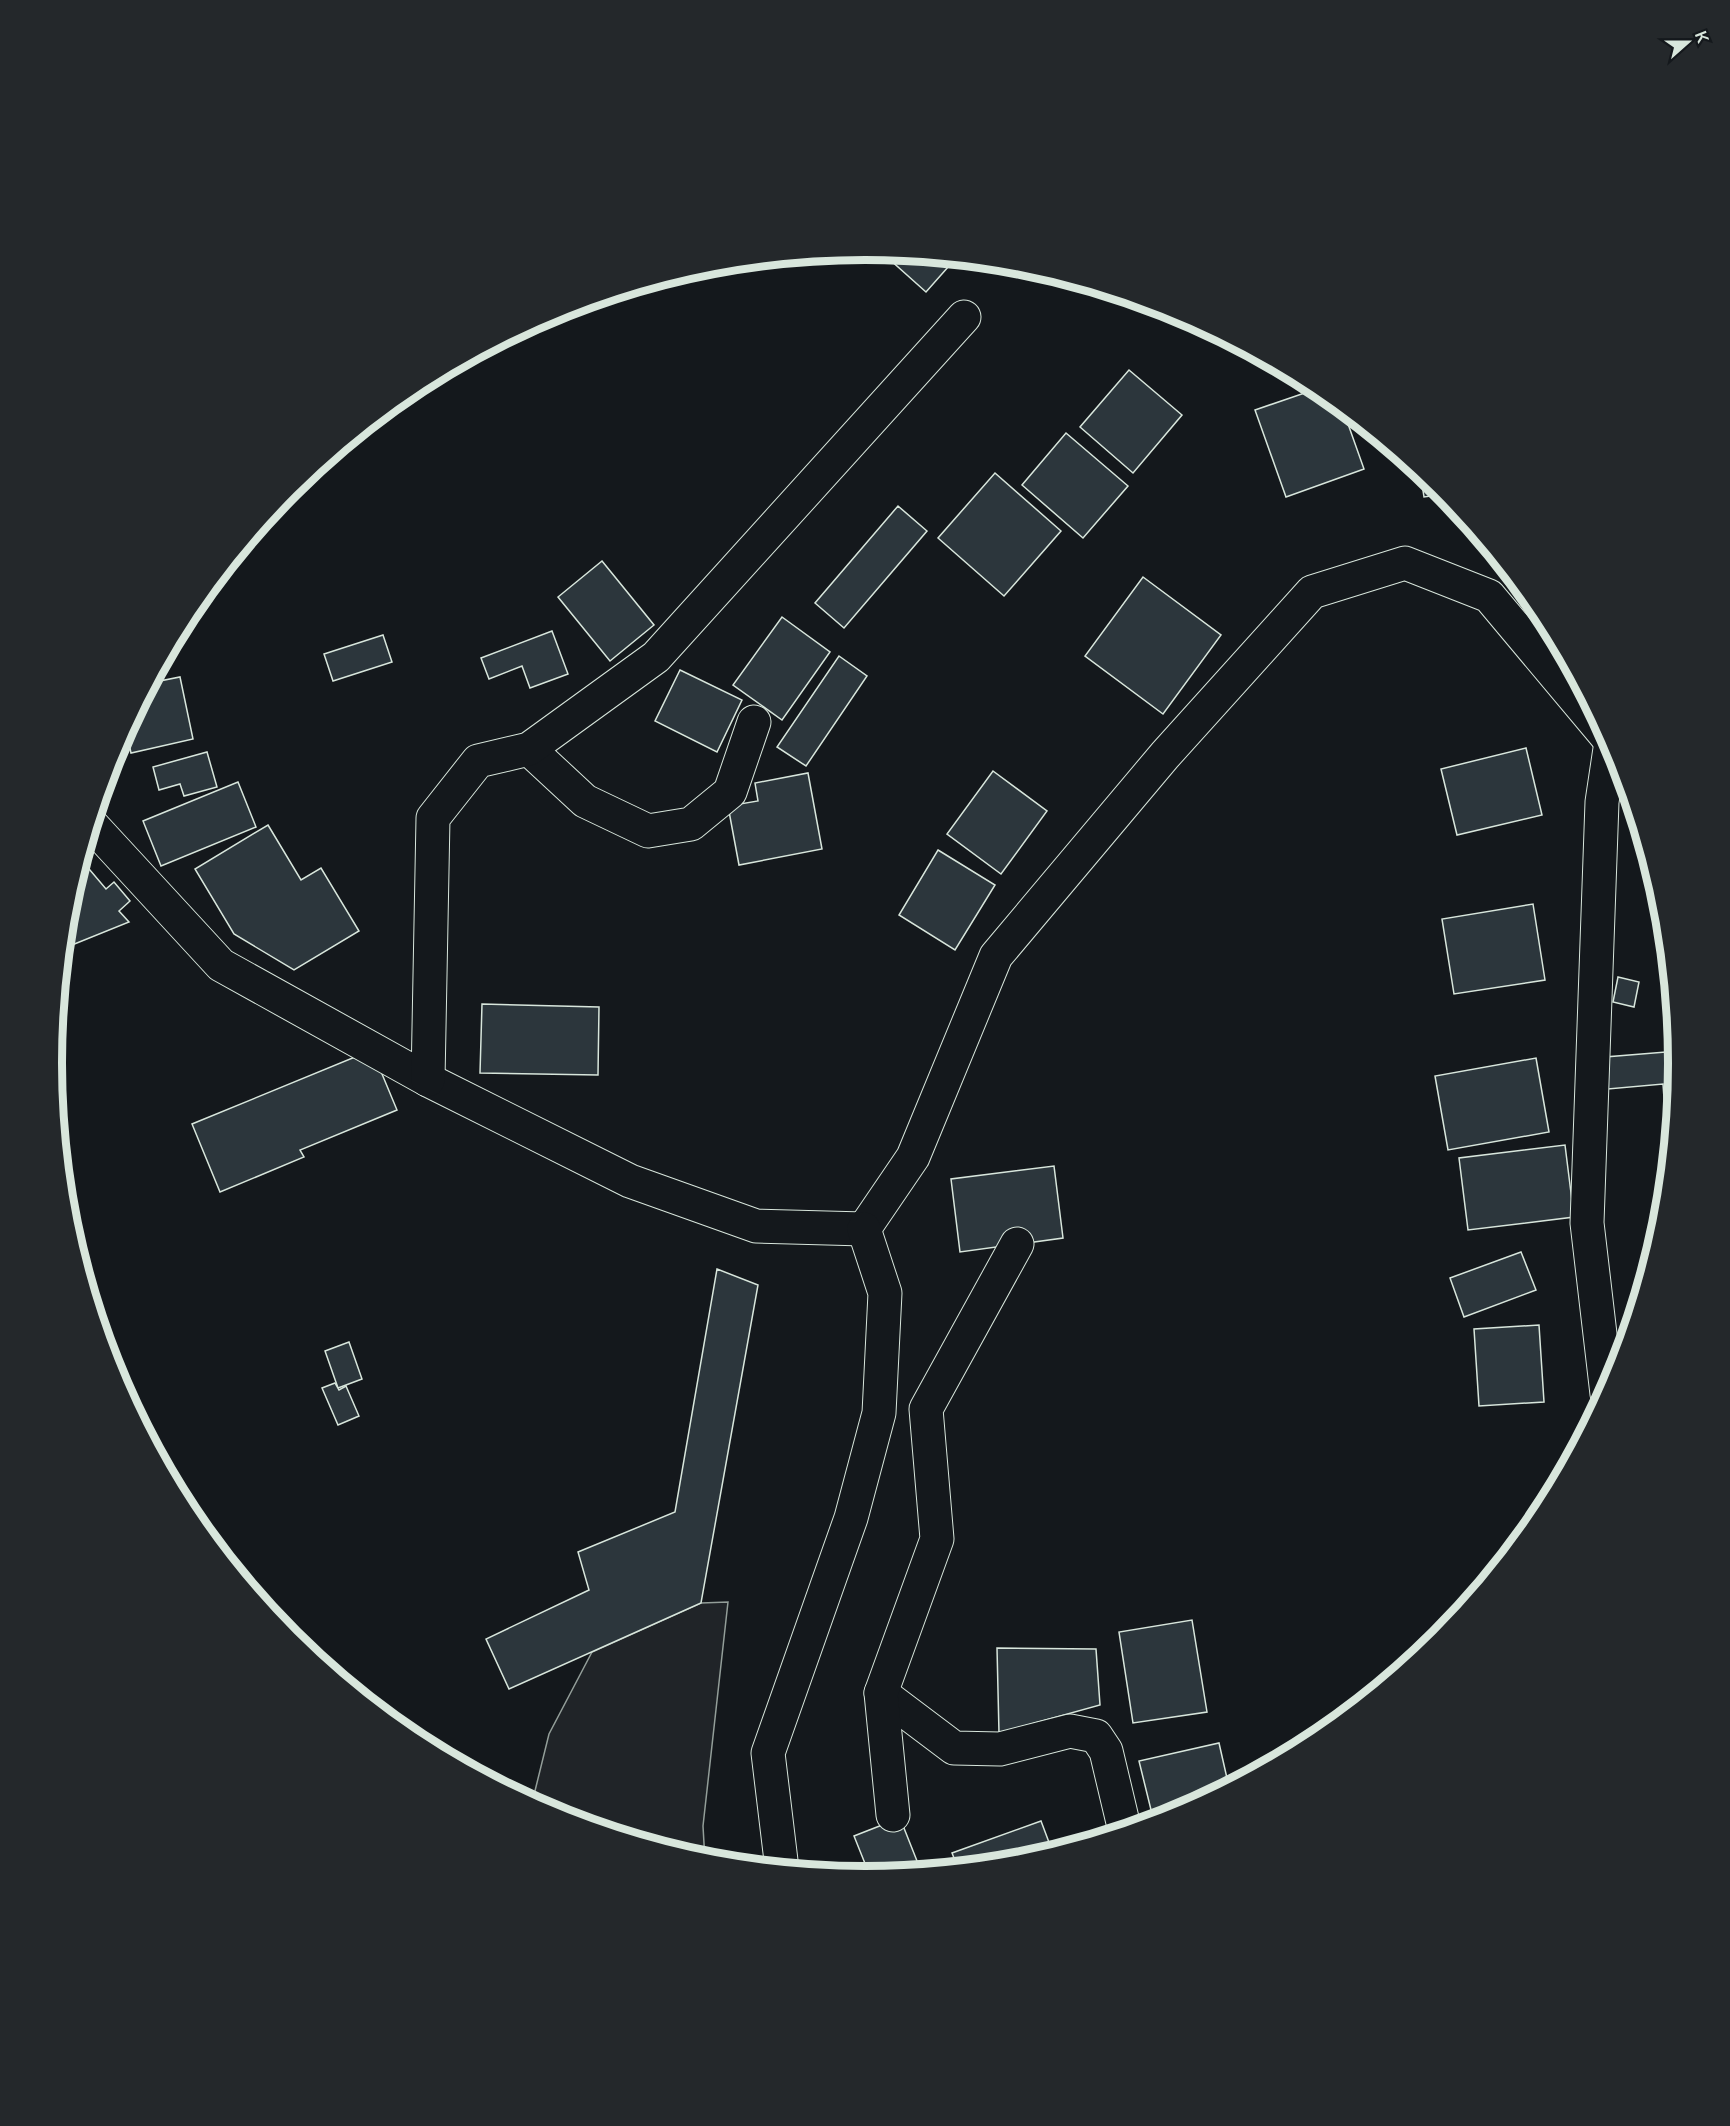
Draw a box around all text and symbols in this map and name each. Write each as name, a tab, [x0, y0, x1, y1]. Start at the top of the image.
north arrow	[1658, 12, 1718, 72]
text: K	[1692, 28, 1714, 46]

